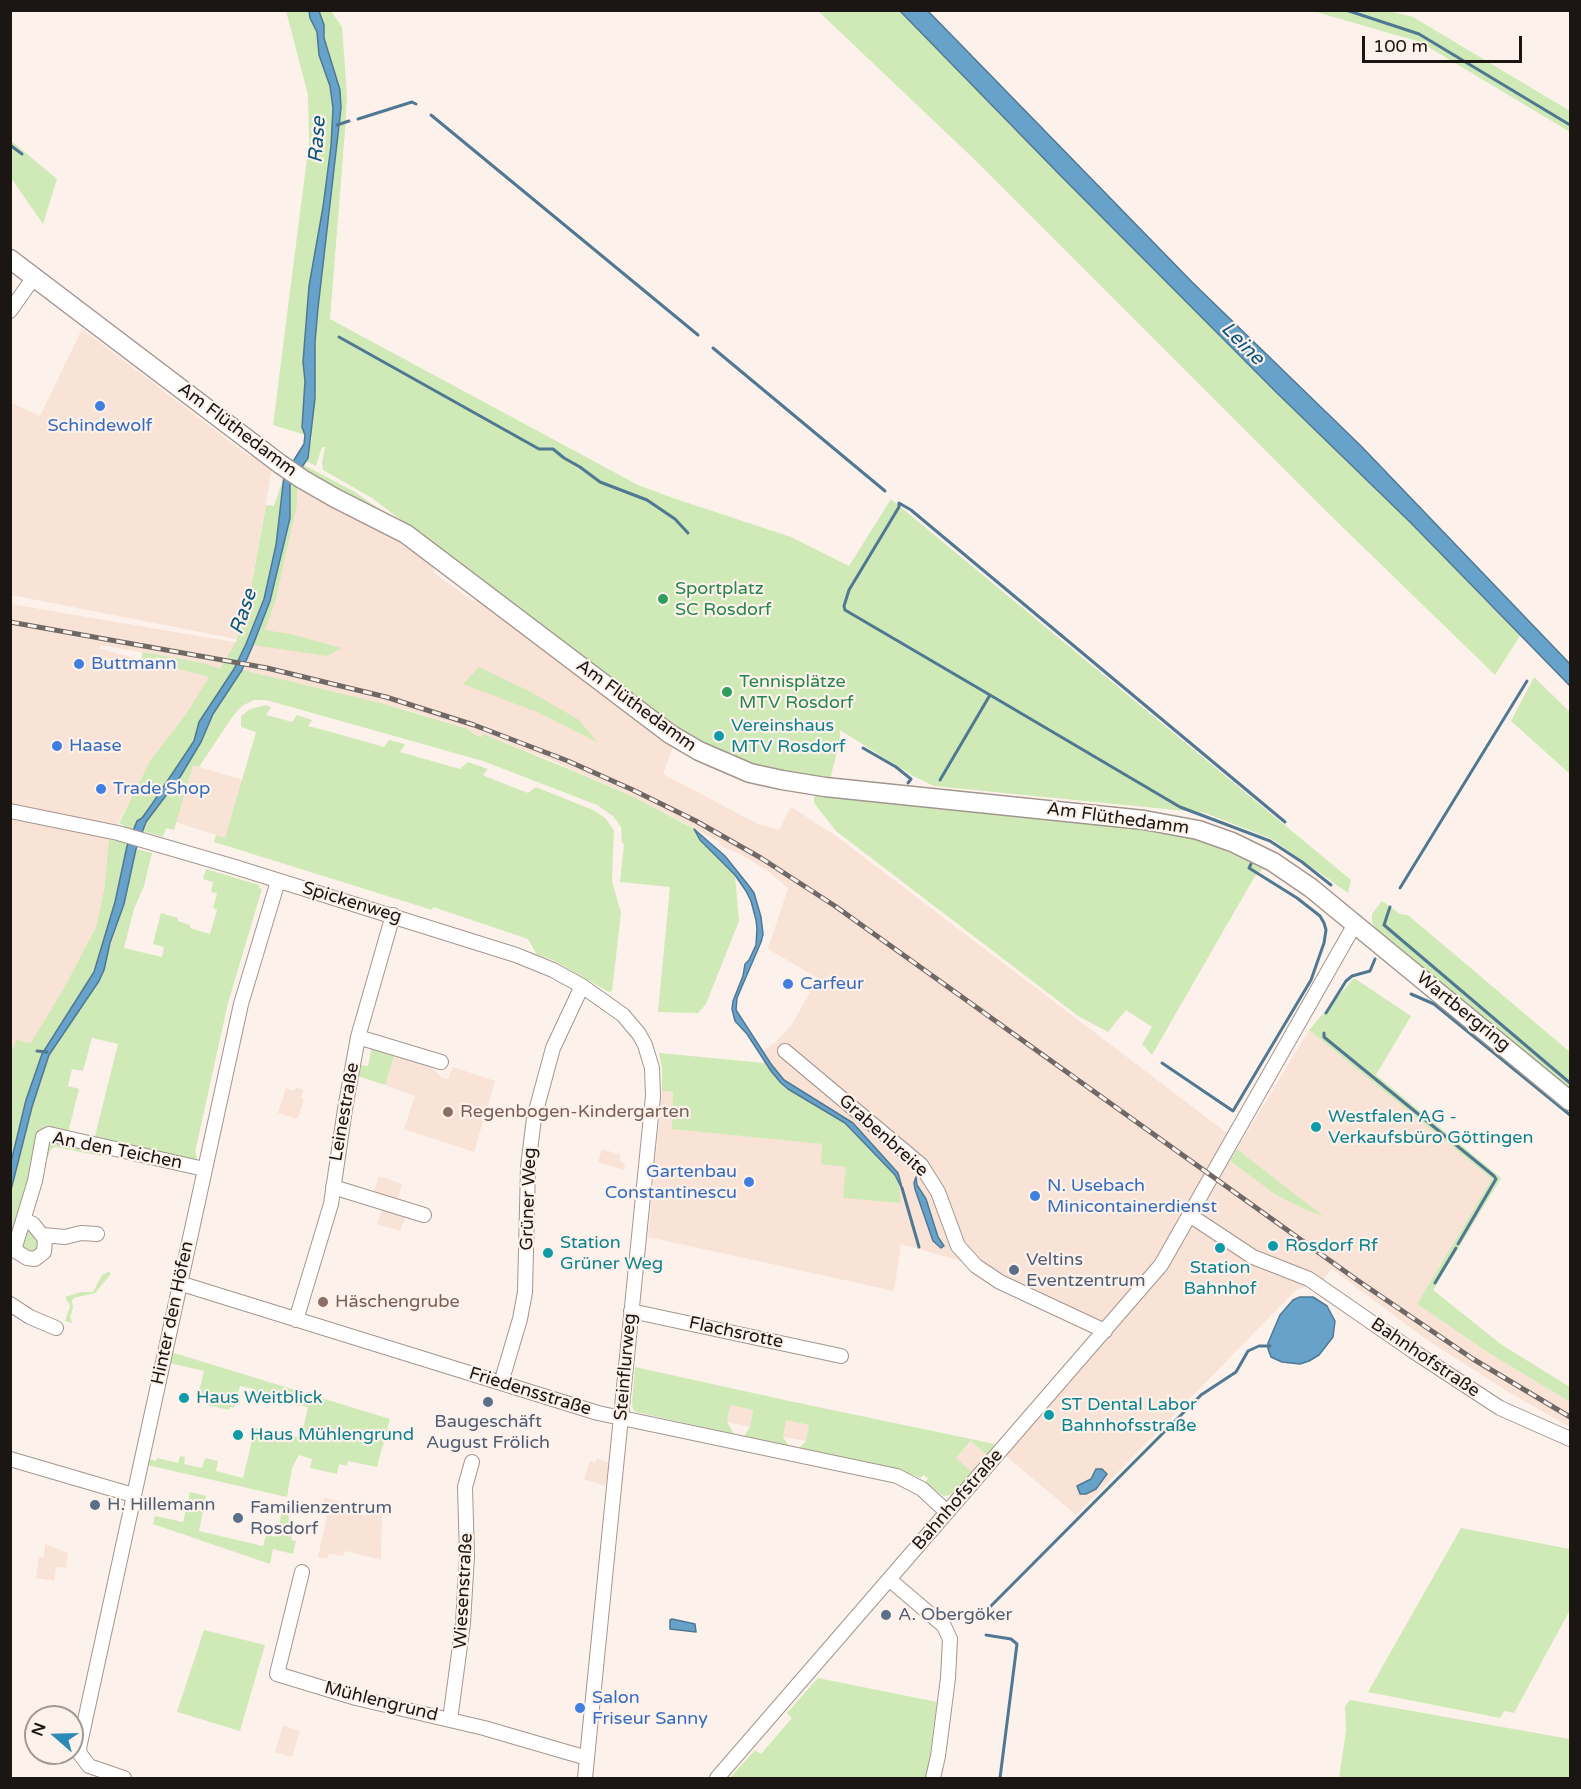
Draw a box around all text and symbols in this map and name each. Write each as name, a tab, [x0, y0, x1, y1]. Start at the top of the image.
scale bar	[1365, 24, 1526, 62]
text: 100 m	[1373, 35, 1428, 57]
water label: Rase	[304, 116, 332, 164]
water label: Leine	[1215, 317, 1269, 371]
street label: Am Flüthedamm	[173, 378, 301, 482]
marker: Schindewolf	[93, 399, 107, 413]
place label: Schindewolf	[48, 415, 152, 437]
place label: Sportplatz SC Rosdorf	[675, 578, 772, 620]
water label: Rase	[225, 586, 263, 638]
marker: Sportplatz SC Rosdorf	[656, 592, 670, 606]
place label: Buttmann	[91, 653, 177, 675]
street label: Am Flüthedamm	[572, 655, 700, 757]
marker: Buttmann	[72, 657, 86, 671]
place label: Tennisplätze MTV Rosdorf	[739, 671, 854, 714]
marker: Tennisplätze MTV Rosdorf	[720, 685, 734, 699]
place label: Vereinshaus MTV Rosdorf	[731, 715, 846, 758]
marker: Vereinshaus MTV Rosdorf	[712, 729, 726, 743]
place label: Haase	[69, 735, 122, 757]
marker: Haase	[50, 739, 64, 753]
place label: Trade Shop	[113, 778, 210, 800]
marker: Trade Shop	[94, 782, 108, 796]
street label: Am Flüthedamm	[1046, 798, 1190, 840]
street label: Spickenweg	[300, 878, 404, 928]
street label: Wartbergring	[1412, 968, 1514, 1056]
place label: Carfeur	[800, 973, 864, 995]
marker: Carfeur	[781, 977, 795, 991]
street label: Leinestraße	[326, 1061, 364, 1163]
street label: Grabenbreite	[834, 1090, 932, 1182]
place label: Regenbogen-Kindergarten	[460, 1101, 690, 1123]
marker: Regenbogen-Kindergarten	[441, 1105, 455, 1119]
place label: Westfalen AG - Verkaufsbüro Göttingen	[1328, 1106, 1534, 1148]
marker: Westfalen AG - Verkaufsbüro Göttingen	[1309, 1120, 1323, 1134]
street label: An den Teichen	[50, 1128, 184, 1174]
street label: Grüner Weg	[516, 1147, 542, 1251]
place label: Gartenbau Constantinescu	[605, 1161, 737, 1204]
marker: Gartenbau Constantinescu	[742, 1175, 756, 1189]
place label: N. Usebach Minicontainerdienst	[1047, 1175, 1217, 1218]
marker: N. Usebach Minicontainerdienst	[1028, 1189, 1042, 1203]
place label: Station Grüner Weg	[560, 1232, 663, 1274]
place label: Rosdorf Rf	[1285, 1235, 1378, 1257]
street label: Hinter den Höfen	[147, 1239, 199, 1387]
marker: Rosdorf Rf	[1266, 1239, 1280, 1253]
marker: Station Bahnhof	[1213, 1241, 1227, 1255]
marker: Station Grüner Weg	[541, 1246, 555, 1260]
place label: Veltins Eventzentrum	[1026, 1249, 1146, 1292]
place label: Station Bahnhof	[1183, 1257, 1257, 1300]
marker: Veltins Eventzentrum	[1007, 1263, 1021, 1277]
place label: Häschengrube	[335, 1291, 460, 1313]
marker: Häschengrube	[316, 1295, 330, 1309]
street label: Steinflurweg	[611, 1312, 641, 1422]
street label: Flachsrotte	[687, 1312, 785, 1354]
street label: Bahnhofstraße	[1366, 1314, 1484, 1402]
street label: Friedensstraße	[466, 1363, 594, 1421]
place label: Haus Weitblick	[196, 1387, 323, 1409]
marker: Haus Weitblick	[177, 1391, 191, 1405]
place label: ST Dental Labor Bahnhofsstraße	[1061, 1394, 1197, 1436]
marker: Baugeschäft August Frölich	[481, 1395, 495, 1409]
marker: ST Dental Labor Bahnhofsstraße	[1042, 1408, 1056, 1422]
place label: Baugeschäft August Frölich	[426, 1411, 550, 1454]
place label: Haus Mühlengrund	[250, 1424, 414, 1446]
marker: Haus Mühlengrund	[231, 1428, 245, 1442]
street label: Bahnhofstraße	[908, 1445, 1008, 1555]
place label: H. Hillemann	[107, 1494, 216, 1516]
place label: Familienzentrum Rosdorf	[250, 1497, 392, 1540]
marker: H. Hillemann	[88, 1498, 102, 1512]
marker: Familienzentrum Rosdorf	[231, 1511, 245, 1525]
street label: Wiesenstraße	[450, 1532, 478, 1650]
place label: A. Obergöker	[898, 1604, 1012, 1626]
marker: A. Obergöker	[879, 1608, 893, 1622]
street label: Mühlengrund	[322, 1677, 440, 1727]
place label: Salon Friseur Sanny	[592, 1687, 708, 1730]
marker: Salon Friseur Sanny	[573, 1701, 587, 1715]
north arrow	[24, 1705, 84, 1765]
text: N	[27, 1720, 51, 1739]

